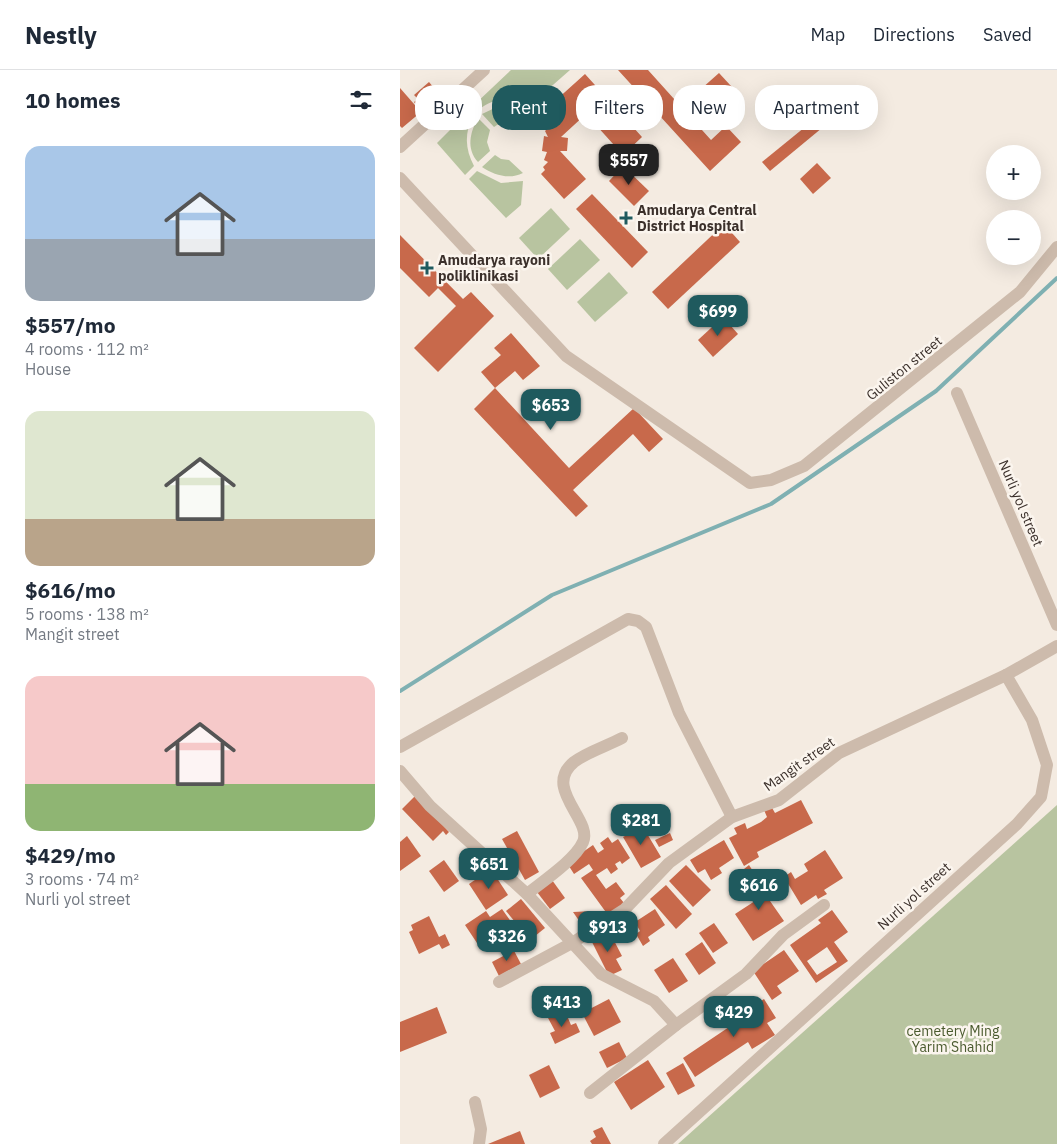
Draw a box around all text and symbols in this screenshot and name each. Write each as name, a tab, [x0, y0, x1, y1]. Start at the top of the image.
text: Nestly	[25, 19, 97, 51]
text: Map	[810, 23, 845, 46]
text: Directions	[873, 23, 955, 46]
text: Saved	[983, 23, 1032, 46]
chip: Buy	[415, 85, 482, 130]
chip: Rent	[492, 85, 566, 130]
chip: Filters	[576, 85, 663, 130]
chip: New	[673, 85, 745, 130]
chip: Apartment	[755, 85, 878, 130]
text: 10 homes	[25, 86, 121, 114]
icon: filters	[347, 86, 375, 114]
pin: $557	[599, 144, 659, 186]
map controls	[986, 145, 1041, 265]
button: +	[986, 145, 1041, 200]
text: $557	[610, 150, 648, 170]
icon: home	[155, 179, 245, 269]
place label: Amudarya Central District Hospital	[637, 201, 757, 235]
button: −	[986, 210, 1041, 265]
marker: Amudarya Central District Hospital	[619, 211, 633, 225]
place label: Amudarya rayoni poliklinikasi	[438, 251, 550, 285]
marker: Amudarya rayoni poliklinikasi	[420, 261, 434, 275]
pin: $699	[688, 294, 748, 337]
text: $699	[699, 301, 737, 321]
text: $557/mo	[25, 311, 116, 339]
street label: Guliston street	[862, 332, 946, 404]
text: 4 rooms · 112 m²	[25, 339, 149, 359]
text: House	[25, 359, 71, 379]
pin: $653	[521, 388, 581, 431]
text: $653	[532, 395, 570, 415]
icon: home	[155, 444, 245, 534]
street label: Nurli yol street	[995, 457, 1047, 549]
text: $616/mo	[25, 576, 116, 604]
text: 5 rooms · 138 m²	[25, 604, 149, 624]
text: Mangit street	[25, 624, 120, 644]
icon: home	[155, 709, 245, 799]
street label: Mangit street	[760, 733, 838, 795]
pin: $281	[611, 804, 671, 846]
text: $281	[622, 810, 660, 830]
text: $429/mo	[25, 841, 116, 869]
pin: $651	[459, 848, 519, 890]
text: $651	[470, 854, 508, 874]
street label: Nurli yol street	[874, 858, 954, 934]
pin: $616	[729, 868, 789, 911]
text: 3 rooms · 74 m²	[25, 869, 139, 889]
text: $616	[740, 875, 778, 895]
text: Nurli yol street	[25, 889, 131, 909]
pin: $913	[578, 910, 638, 953]
text: $913	[589, 917, 627, 937]
pin: $326	[477, 920, 537, 962]
text: $326	[488, 926, 526, 946]
pin: $413	[532, 986, 592, 1028]
text: $413	[543, 992, 581, 1012]
pin: $429	[704, 996, 764, 1038]
text: $429	[715, 1002, 753, 1022]
park label: cemetery Ming Yarim Shahid	[907, 1022, 1000, 1056]

